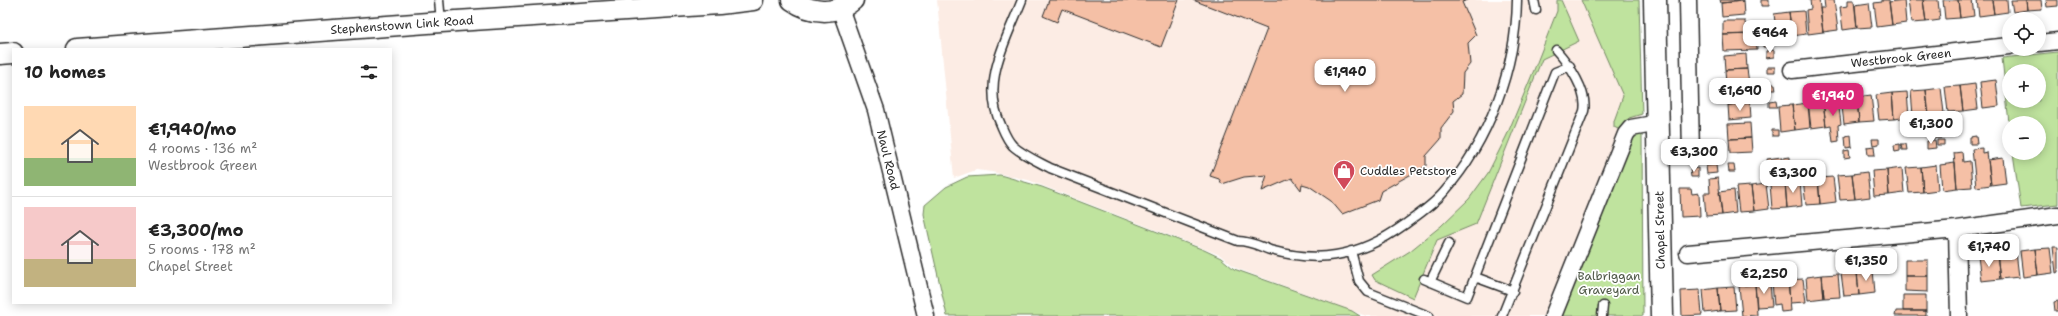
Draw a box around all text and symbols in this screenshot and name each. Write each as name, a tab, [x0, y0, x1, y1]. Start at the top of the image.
street label: Stephenstown Link Road	[330, 12, 475, 38]
map controls	[2002, 12, 2046, 160]
button: locate	[2002, 12, 2046, 56]
pin: €964	[1746, 20, 1794, 54]
text: €964	[1752, 24, 1788, 41]
street label: Westbrook Green	[1850, 45, 1952, 71]
pin: €1,940	[1312, 59, 1378, 93]
text: 10 homes	[24, 61, 106, 83]
icon: filters	[358, 61, 380, 83]
text: €1,940	[1323, 63, 1367, 80]
button: +	[2002, 64, 2046, 108]
pin: €1,690	[1707, 78, 1773, 112]
text: €1,690	[1718, 82, 1762, 99]
pin: €1,940	[1800, 83, 1866, 117]
text: €1,940	[1811, 87, 1855, 104]
pin: €1,300	[1898, 111, 1964, 145]
text: €1,300	[1909, 115, 1953, 132]
button: −	[2002, 116, 2046, 160]
text: €1,940/mo	[148, 118, 237, 140]
icon: home	[56, 122, 104, 170]
street label: Naul Road	[873, 128, 903, 192]
pin: €3,300	[1661, 139, 1727, 173]
text: 4 rooms · 136 m²	[148, 140, 257, 157]
text: €3,300	[1670, 143, 1718, 160]
text: Westbrook Green	[148, 157, 257, 174]
shop icon: Cuddles Petstore	[1331, 158, 1357, 191]
pin: €3,300	[1760, 160, 1826, 194]
place label: Cuddles Petstore	[1360, 163, 1457, 179]
text: €3,300	[1769, 164, 1817, 181]
street label: Chapel Street	[1651, 191, 1669, 269]
text: €3,300/mo	[148, 219, 244, 241]
icon: home	[56, 223, 104, 271]
pin: €1,740	[1956, 234, 2022, 268]
text: €1,740	[1967, 238, 2011, 255]
text: 5 rooms · 178 m²	[148, 241, 256, 258]
pin: €1,350	[1833, 248, 1899, 282]
text: €1,350	[1844, 252, 1888, 269]
text: Chapel Street	[148, 258, 233, 275]
pin: €2,250	[1731, 261, 1797, 295]
text: €2,250	[1740, 265, 1788, 282]
park label: Balbriggan Graveyard	[1578, 268, 1640, 298]

